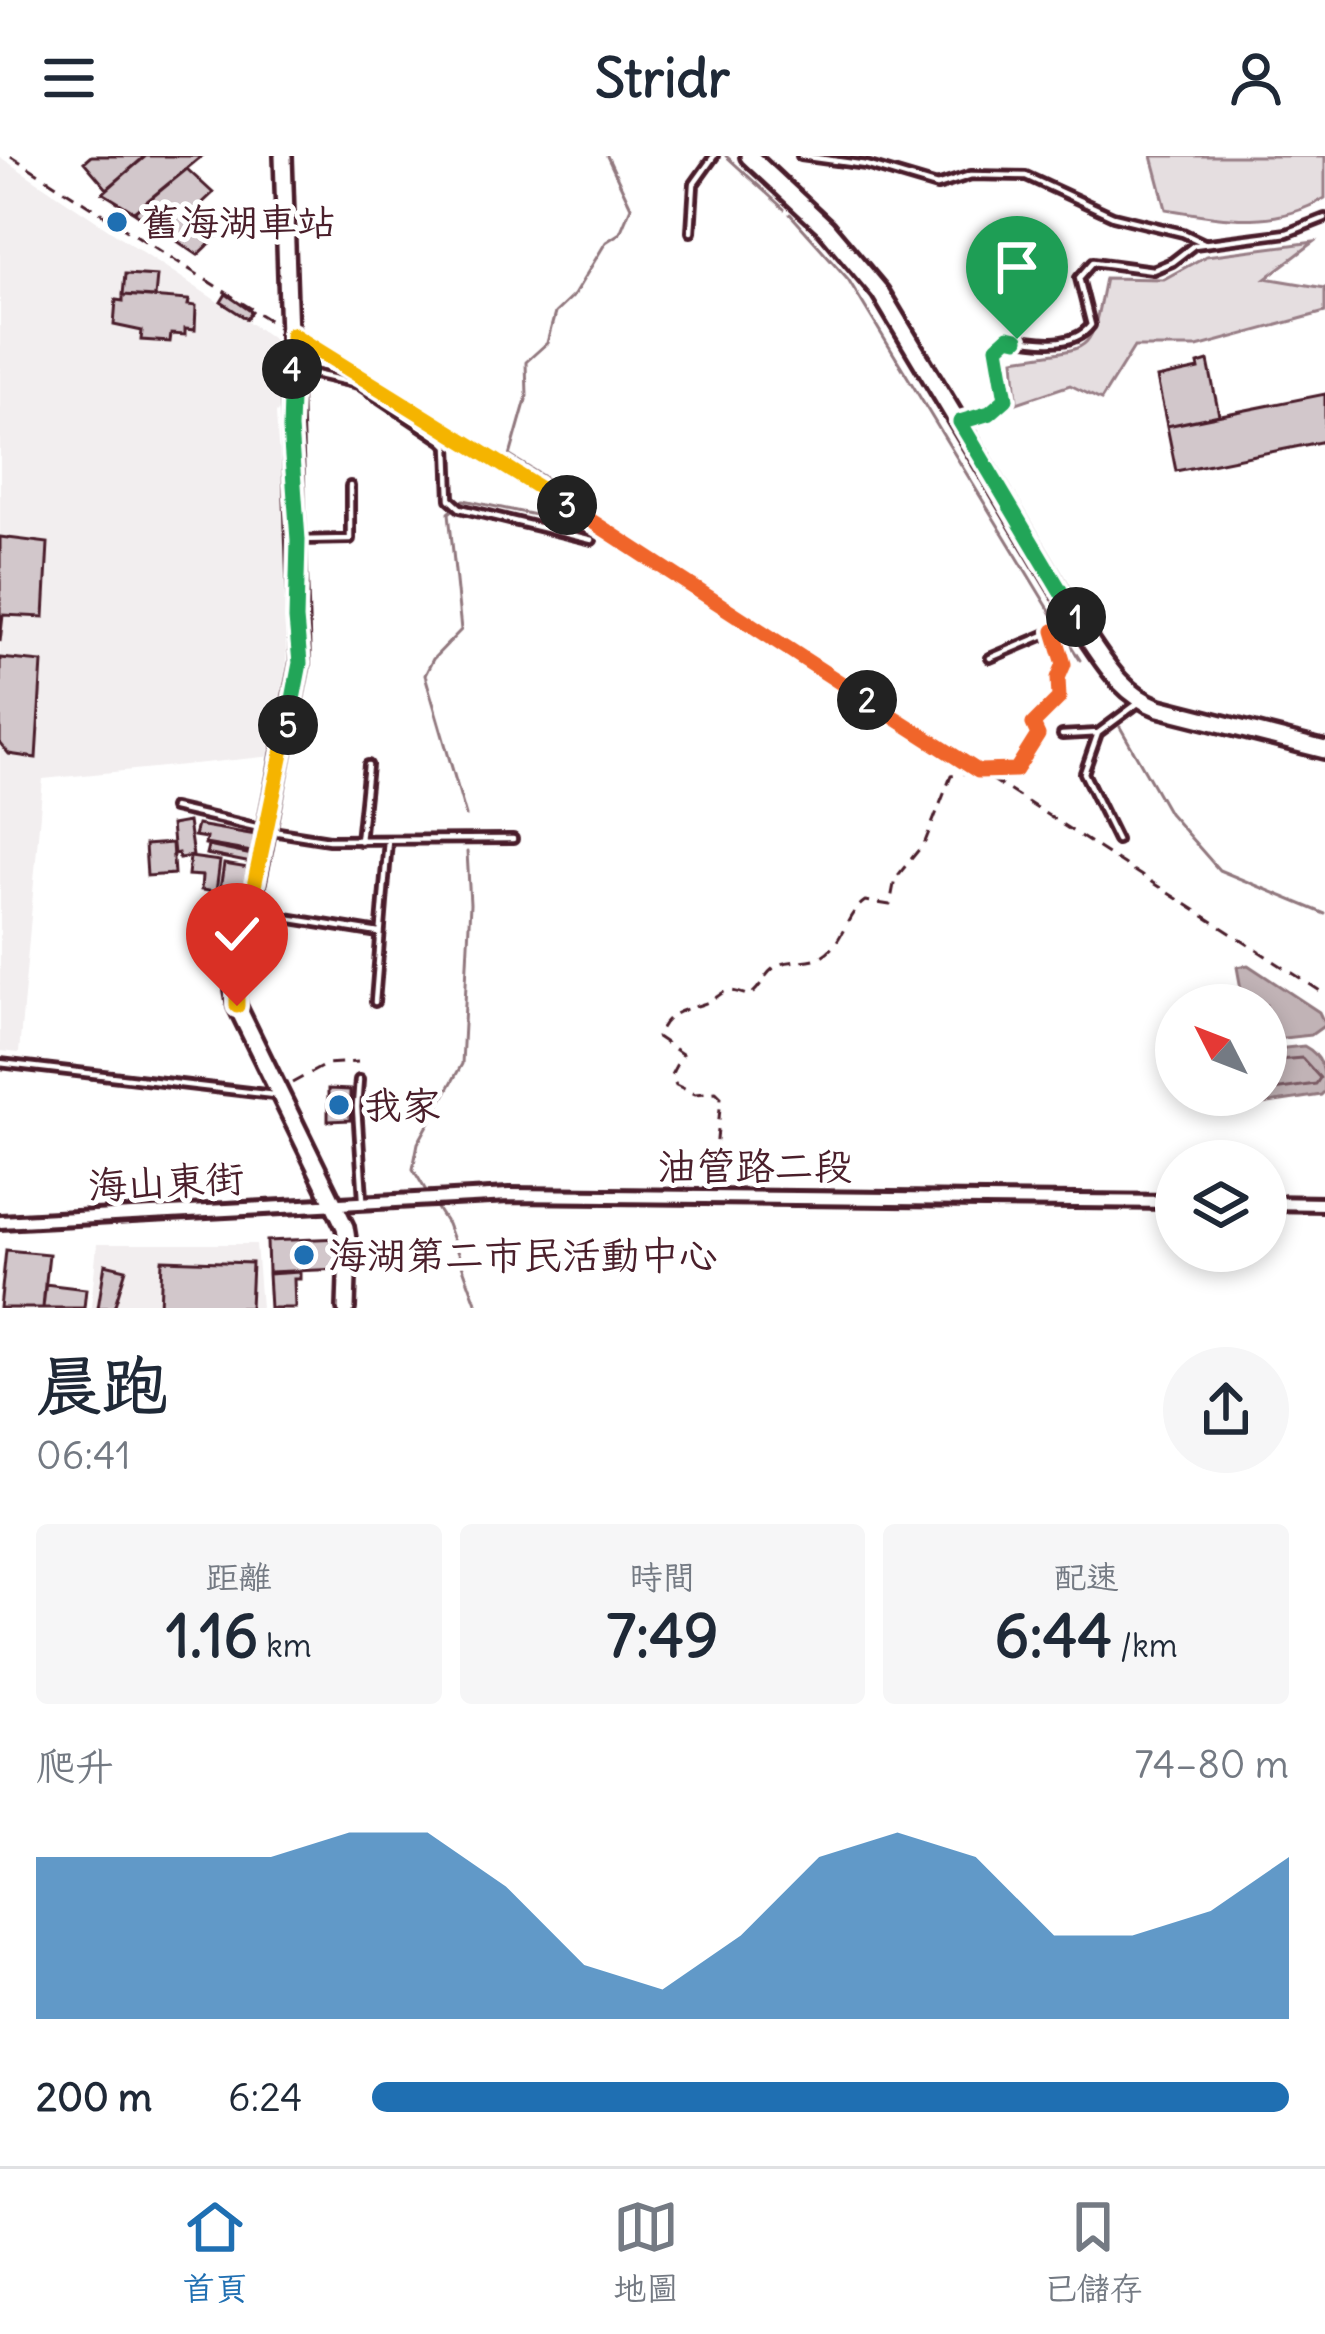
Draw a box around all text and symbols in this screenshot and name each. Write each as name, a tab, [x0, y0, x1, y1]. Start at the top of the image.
text: Stridr	[595, 44, 730, 112]
icon: menu	[36, 45, 102, 111]
icon: person	[1223, 45, 1289, 111]
place label: 舊海湖車站	[141, 198, 336, 247]
marker: 舊海湖車站	[104, 209, 130, 235]
pin	[966, 216, 1068, 339]
icon: arrive	[984, 234, 1050, 300]
pin: 4	[262, 339, 322, 399]
text: 4	[282, 348, 302, 390]
pin: 3	[537, 475, 597, 535]
text: 3	[558, 484, 576, 526]
pin: 1	[1046, 587, 1106, 647]
text: 1	[1069, 596, 1083, 638]
pin: 2	[837, 670, 897, 730]
text: 2	[858, 679, 876, 721]
pin: 5	[258, 695, 318, 755]
text: 5	[279, 704, 297, 746]
pin	[186, 883, 288, 1006]
icon: check	[204, 901, 270, 967]
north arrow	[1155, 984, 1287, 1116]
map controls	[1155, 984, 1287, 1272]
place label: 我家	[363, 1081, 441, 1130]
marker: 我家	[326, 1092, 352, 1118]
button: layers	[1155, 1140, 1287, 1272]
street label: 油管路二段	[657, 1142, 853, 1191]
street label: 海山東街	[87, 1153, 245, 1211]
place label: 海湖第二市民活動中心	[328, 1231, 718, 1280]
marker: 海湖第二市民活動中心	[291, 1242, 317, 1268]
text: 晨跑	[36, 1344, 168, 1427]
button: share	[1163, 1347, 1289, 1473]
text: 06:41	[36, 1431, 131, 1480]
text: 距離	[206, 1556, 272, 1598]
text: 時間	[629, 1556, 695, 1598]
text: 配速	[1053, 1556, 1119, 1598]
text: 1.16	[166, 1598, 258, 1673]
text: 7:49	[606, 1598, 719, 1673]
text: 6:44	[995, 1598, 1112, 1673]
text: km	[258, 1624, 312, 1666]
text: /km	[1112, 1624, 1178, 1666]
text: 74–80 m	[1134, 1740, 1289, 1789]
text: 爬升	[36, 1742, 114, 1791]
text: 200 m	[36, 2073, 152, 2122]
text: 6:24	[228, 2073, 303, 2122]
tab: 首頁	[182, 2194, 248, 2309]
tab: 地圖	[613, 2194, 679, 2309]
tab: 已儲存	[1044, 2194, 1143, 2309]

